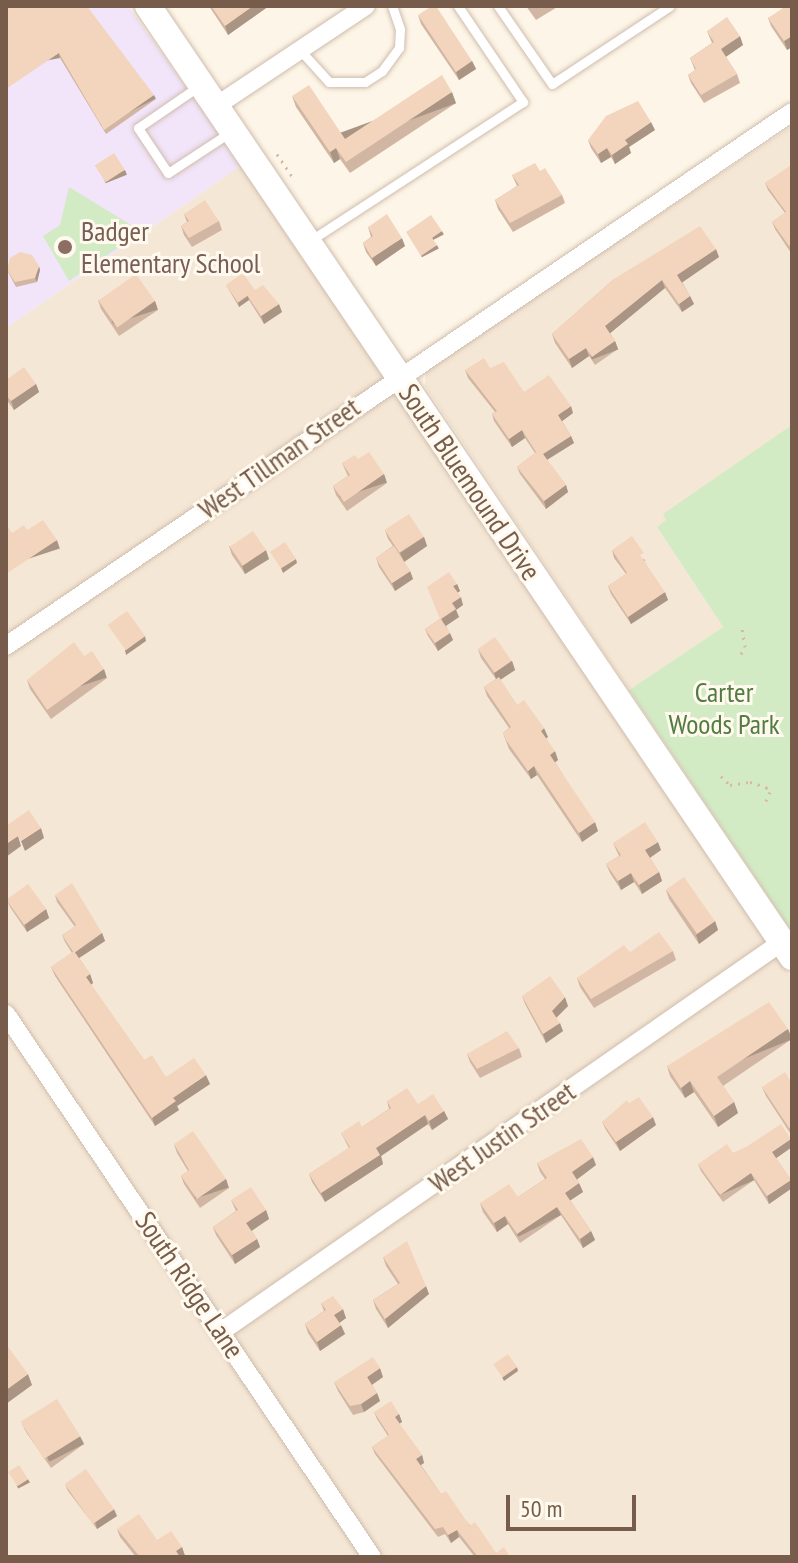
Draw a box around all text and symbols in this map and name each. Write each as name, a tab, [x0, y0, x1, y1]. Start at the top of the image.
place label: Badger Elementary School	[81, 214, 261, 280]
marker: Badger Elementary School	[56, 238, 74, 256]
street label: South Bluemound Drive	[392, 378, 548, 586]
street label: West Tillman Street	[192, 390, 366, 526]
park label: Carter Woods Park	[668, 675, 780, 741]
street label: West Justin Street	[422, 1074, 582, 1200]
street label: South Ridge Lane	[129, 1205, 251, 1365]
scale bar	[510, 1479, 640, 1529]
text: 50 m	[520, 1493, 562, 1524]

